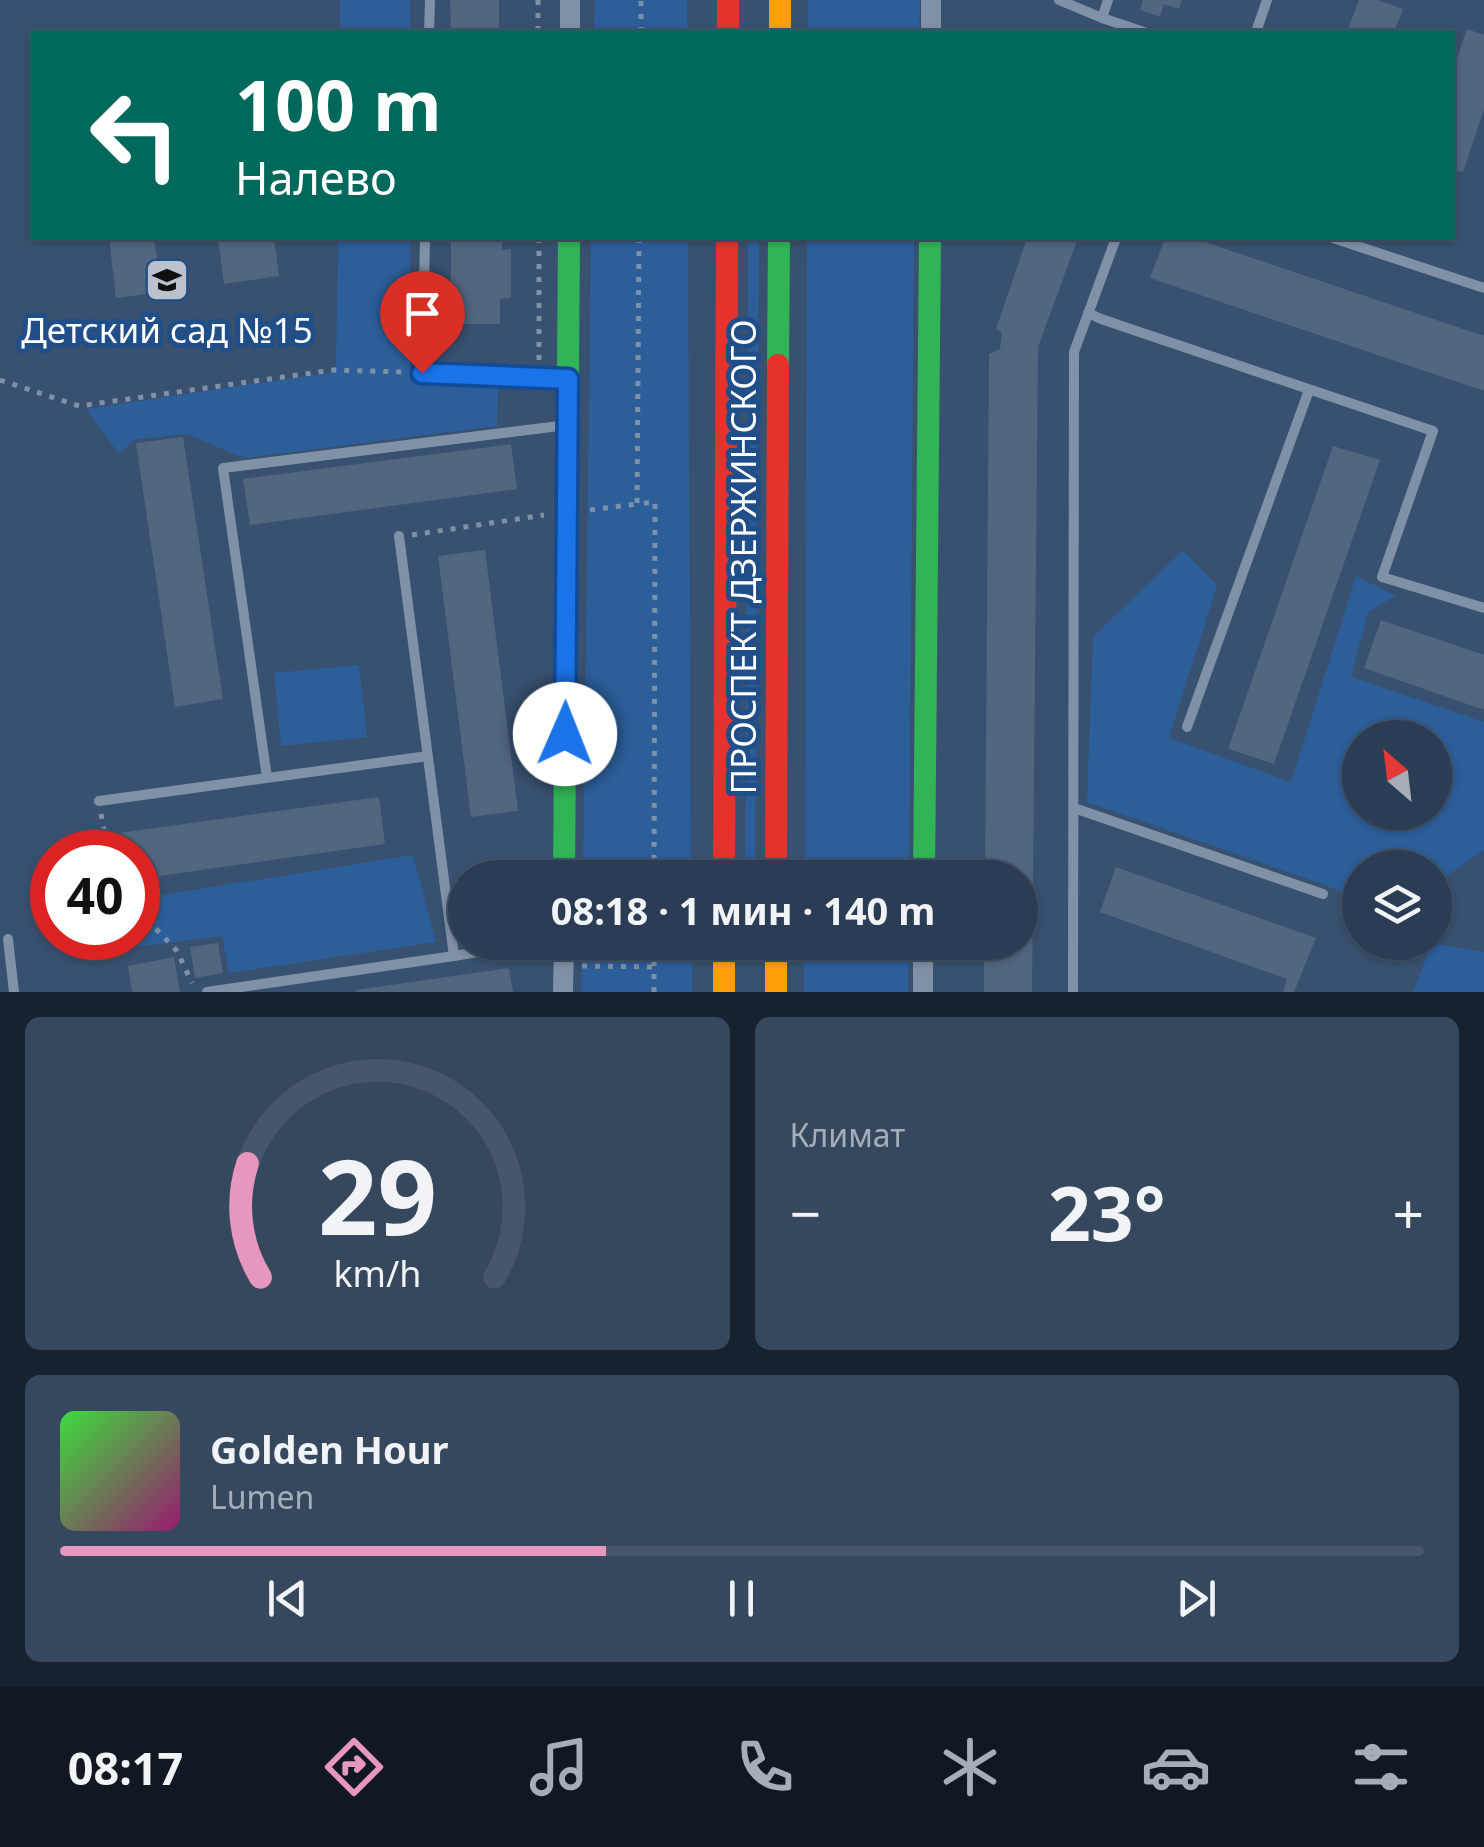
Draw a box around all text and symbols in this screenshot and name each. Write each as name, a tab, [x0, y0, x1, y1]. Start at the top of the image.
text: 100 m	[235, 56, 442, 152]
icon: left	[70, 70, 200, 200]
text: Налево	[235, 147, 397, 208]
school or university icon: Детский сад №15	[144, 257, 190, 303]
pin	[380, 271, 465, 374]
icon: arrive	[395, 286, 450, 341]
place label: Детский сад №15	[21, 306, 313, 353]
street label: ПРОСПЕКТ ДЗЕРЖИНСКОГО	[719, 319, 766, 795]
position arrow	[513, 682, 617, 786]
north arrow	[1342, 720, 1452, 830]
map controls	[1342, 720, 1452, 960]
speed limit sign: 40	[30, 830, 160, 960]
button: layers	[1342, 850, 1452, 960]
text: 08:18 · 1 мин · 140 m	[551, 884, 935, 936]
text: Климат	[790, 1113, 905, 1156]
text: 29	[318, 1124, 437, 1265]
text: 23°	[1048, 1161, 1166, 1263]
text: −	[790, 1175, 821, 1250]
text: +	[1393, 1175, 1424, 1250]
text: km/h	[333, 1249, 421, 1297]
text: Golden Hour	[210, 1423, 448, 1475]
text: Lumen	[210, 1475, 314, 1518]
icon: previous	[260, 1571, 315, 1626]
icon: pause	[714, 1571, 769, 1626]
icon: next	[1169, 1571, 1224, 1626]
icon: directions	[319, 1732, 389, 1802]
icon: music	[524, 1732, 594, 1802]
icon: phone	[730, 1732, 800, 1802]
icon: climate	[935, 1732, 1005, 1802]
icon: car	[1141, 1732, 1211, 1802]
icon: filters	[1346, 1732, 1416, 1802]
text: 08:17	[68, 1737, 183, 1798]

